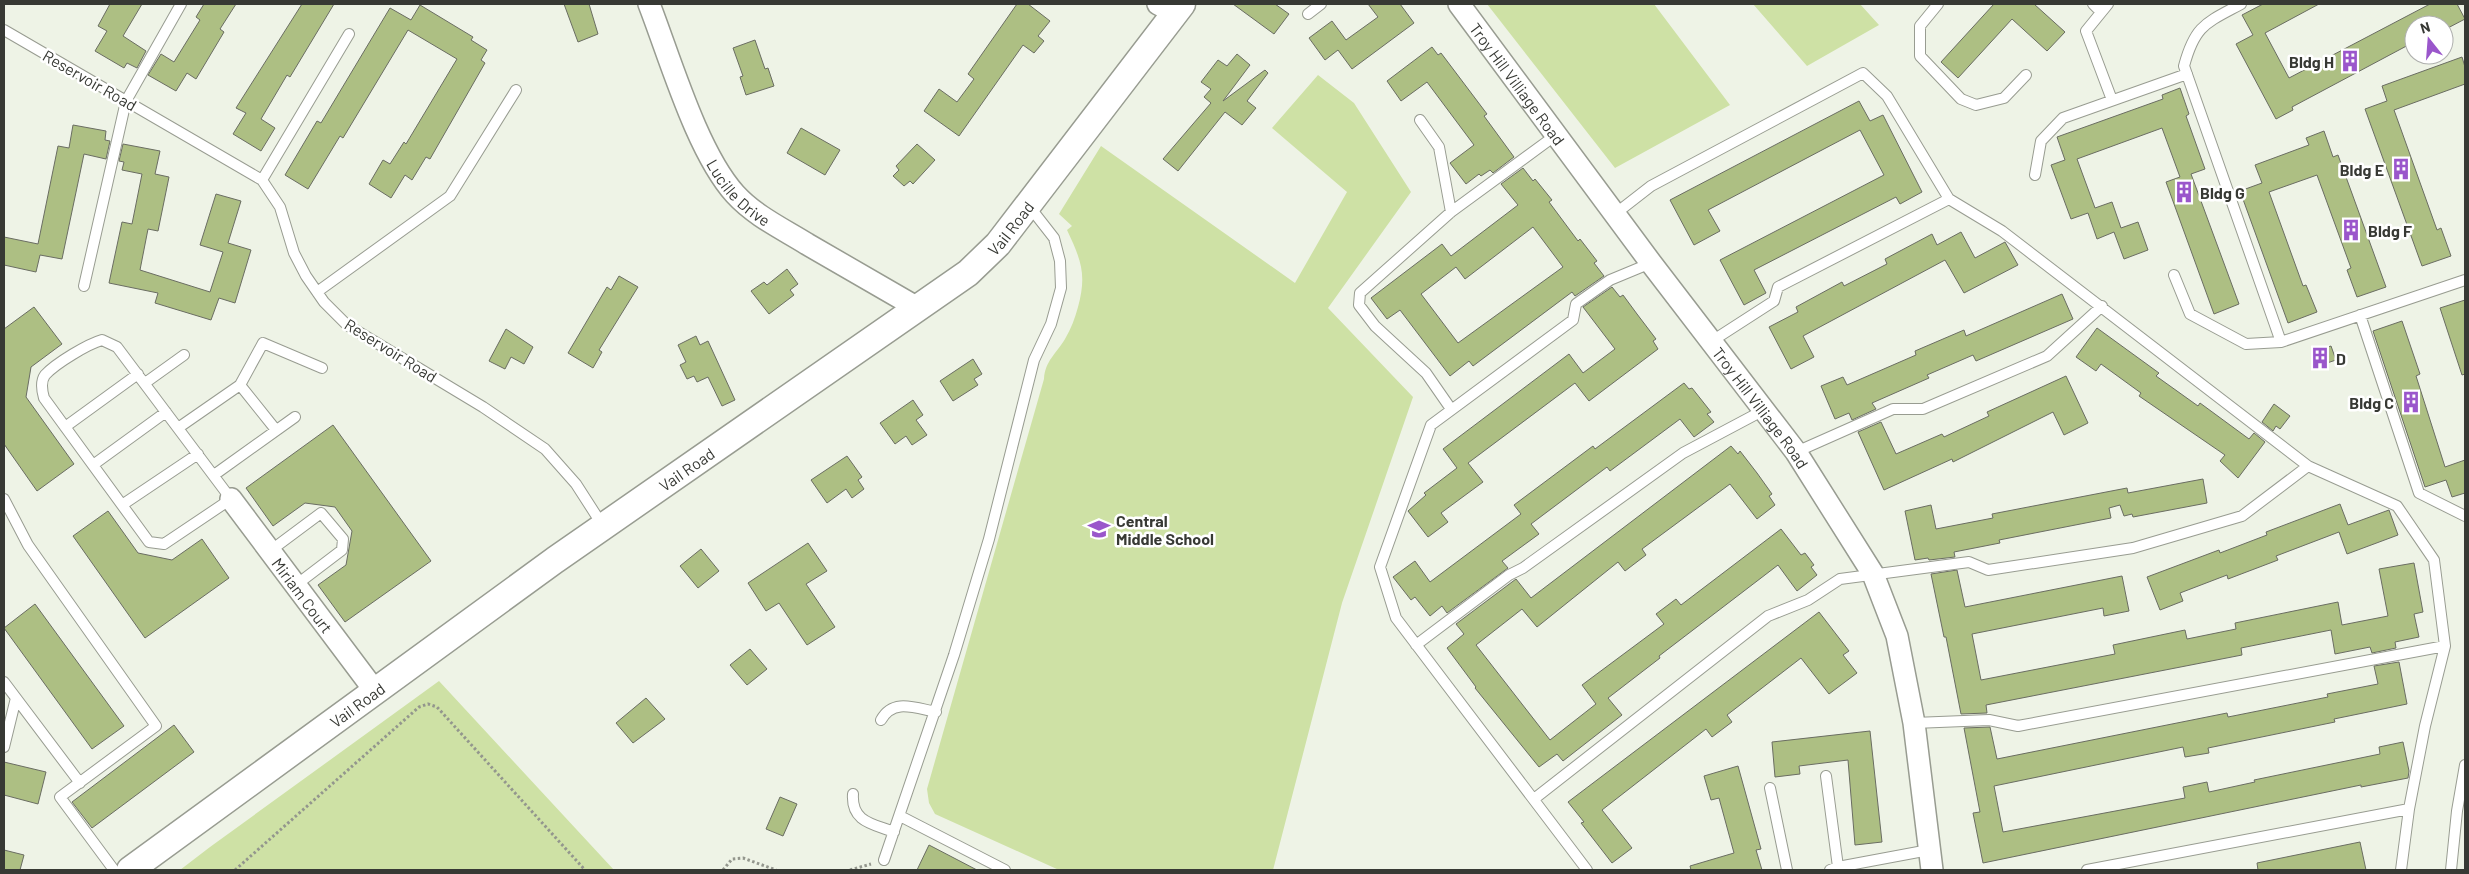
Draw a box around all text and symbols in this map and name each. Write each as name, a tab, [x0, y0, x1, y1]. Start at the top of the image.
north arrow	[2404, 15, 2454, 65]
text: N	[2418, 18, 2432, 37]
street label: Troy Hill Villiage Road	[1467, 19, 1569, 148]
street label: Reservoir Road	[40, 45, 140, 115]
building icon: Bldg H	[2337, 48, 2363, 74]
place label: Bldg H	[2289, 52, 2334, 71]
street label: Lucille Drive	[704, 156, 774, 229]
building icon: Bldg E	[2388, 156, 2414, 182]
place label: Bldg E	[2340, 160, 2384, 179]
building icon: Bldg G	[2171, 179, 2197, 205]
place label: Bldg G	[2200, 183, 2245, 202]
street label: Vail Road	[983, 197, 1037, 259]
building icon: Bldg F	[2338, 217, 2364, 243]
place label: Bldg F	[2368, 221, 2412, 240]
street label: Reservoir Road	[341, 314, 441, 386]
street label: Troy Hill Villiage Road	[1709, 343, 1813, 471]
building icon: D	[2307, 345, 2333, 371]
place label: D	[2336, 349, 2346, 368]
building icon: Bldg C	[2398, 389, 2424, 415]
place label: Bldg C	[2349, 393, 2394, 412]
street label: Vail Road	[655, 443, 718, 495]
place label: Central Middle School	[1116, 511, 1214, 548]
school or university icon: Central Middle School	[1086, 516, 1112, 542]
street label: Miriam Court	[269, 554, 337, 636]
street label: Vail Road	[326, 678, 388, 731]

